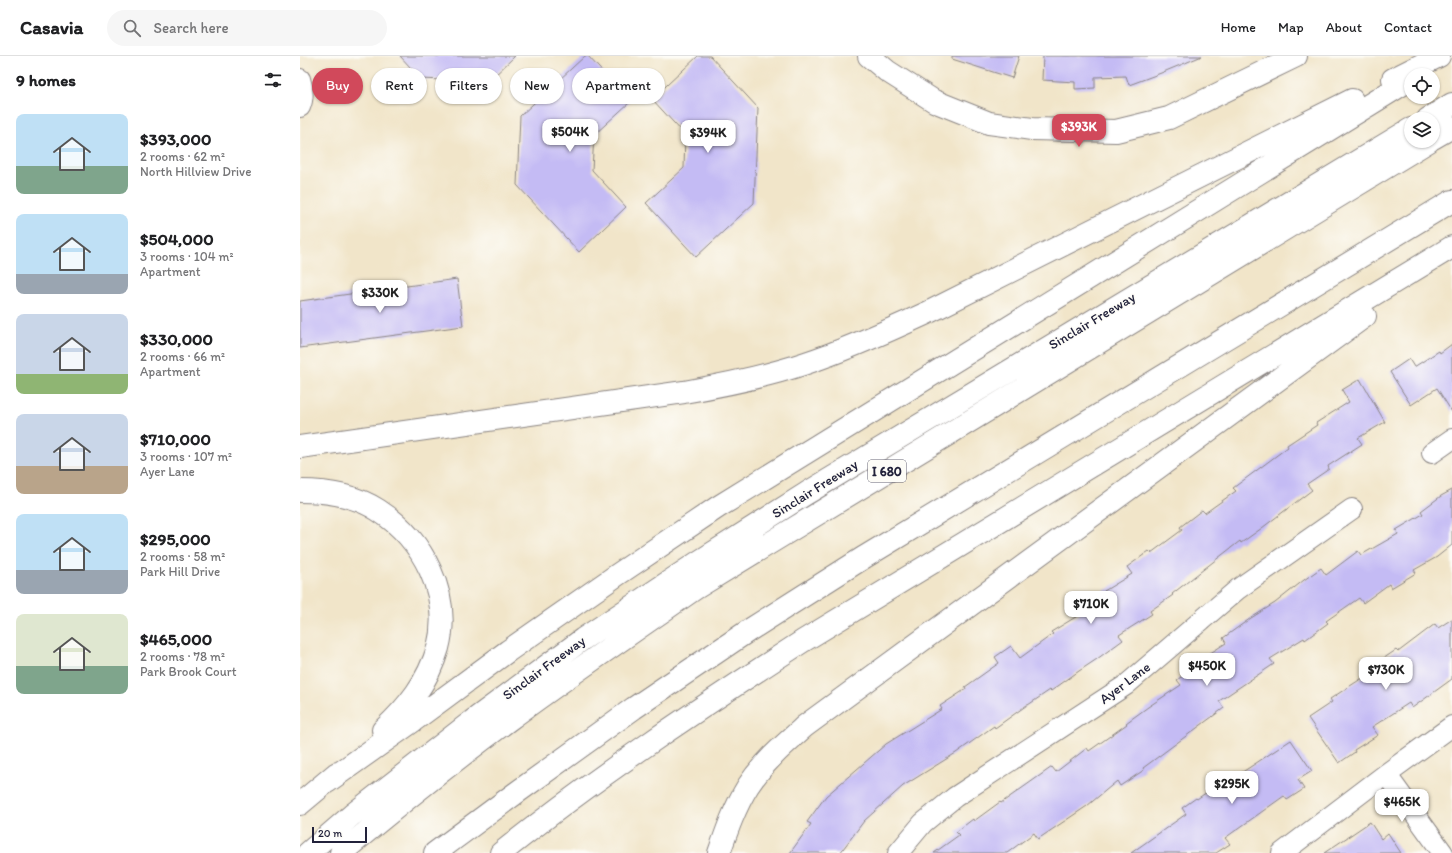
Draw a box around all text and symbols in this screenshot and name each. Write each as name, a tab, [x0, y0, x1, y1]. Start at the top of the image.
search box	[107, 10, 387, 46]
text: Casavia	[20, 16, 83, 39]
icon: search	[121, 17, 143, 39]
text: Search here	[153, 19, 229, 37]
text: Home	[1221, 19, 1256, 36]
text: Map	[1278, 19, 1304, 36]
text: About	[1326, 19, 1362, 36]
text: Contact	[1384, 19, 1432, 36]
chip: Buy	[312, 68, 363, 104]
chip: Rent	[371, 68, 427, 104]
chip: Filters	[435, 68, 502, 104]
chip: New	[510, 68, 564, 104]
chip: Apartment	[572, 68, 665, 104]
map controls	[1404, 68, 1440, 148]
button: locate	[1404, 68, 1440, 104]
icon: filters	[262, 69, 284, 91]
text: 9 homes	[16, 70, 76, 90]
button: layers	[1404, 112, 1440, 148]
pin: $393K	[1051, 114, 1107, 148]
pin: $504K	[542, 119, 598, 153]
text: $393K	[1061, 119, 1097, 134]
pin: $394K	[680, 120, 736, 154]
text: $504K	[551, 124, 589, 139]
text: $394K	[690, 125, 726, 140]
text: $393,000	[140, 129, 212, 149]
icon: home	[48, 130, 96, 178]
text: 2 rooms · 62 m²	[140, 149, 225, 164]
text: North Hillview Drive	[140, 164, 251, 179]
text: $504,000	[140, 229, 214, 249]
icon: home	[48, 230, 96, 278]
text: 3 rooms · 104 m²	[140, 249, 233, 264]
text: Apartment	[140, 264, 201, 279]
pin: $330K	[352, 280, 408, 314]
text: $330K	[361, 285, 399, 300]
street label: Sinclair Freeway	[1046, 288, 1139, 354]
text: $330,000	[140, 329, 213, 349]
icon: home	[48, 330, 96, 378]
text: 2 rooms · 66 m²	[140, 349, 225, 364]
text: Apartment	[140, 364, 201, 379]
text: $710,000	[140, 429, 211, 449]
icon: home	[48, 430, 96, 478]
text: 3 rooms · 107 m²	[140, 449, 232, 464]
street label: Sinclair Freeway	[769, 456, 861, 522]
road number: I 680	[868, 460, 906, 482]
text: Ayer Lane	[140, 464, 195, 479]
text: $295,000	[140, 529, 211, 549]
icon: home	[48, 530, 96, 578]
text: 2 rooms · 58 m²	[140, 549, 225, 564]
text: Park Hill Drive	[140, 564, 220, 579]
pin: $710K	[1063, 591, 1119, 625]
text: $710K	[1073, 596, 1109, 611]
text: $465,000	[140, 629, 212, 649]
icon: home	[48, 630, 96, 678]
street label: Sinclair Freeway	[499, 632, 589, 704]
text: 2 rooms · 78 m²	[140, 649, 225, 664]
pin: $450K	[1179, 653, 1235, 687]
pin: $730K	[1358, 657, 1414, 691]
street label: Ayer Lane	[1096, 658, 1154, 708]
text: $450K	[1188, 658, 1226, 673]
text: $730K	[1368, 662, 1404, 677]
text: Park Brook Court	[140, 664, 237, 679]
pin: $295K	[1204, 771, 1260, 805]
text: $295K	[1214, 776, 1250, 791]
pin: $465K	[1374, 789, 1430, 823]
text: $465K	[1384, 794, 1420, 809]
scale bar	[312, 825, 367, 844]
text: 20 m	[318, 827, 342, 840]

